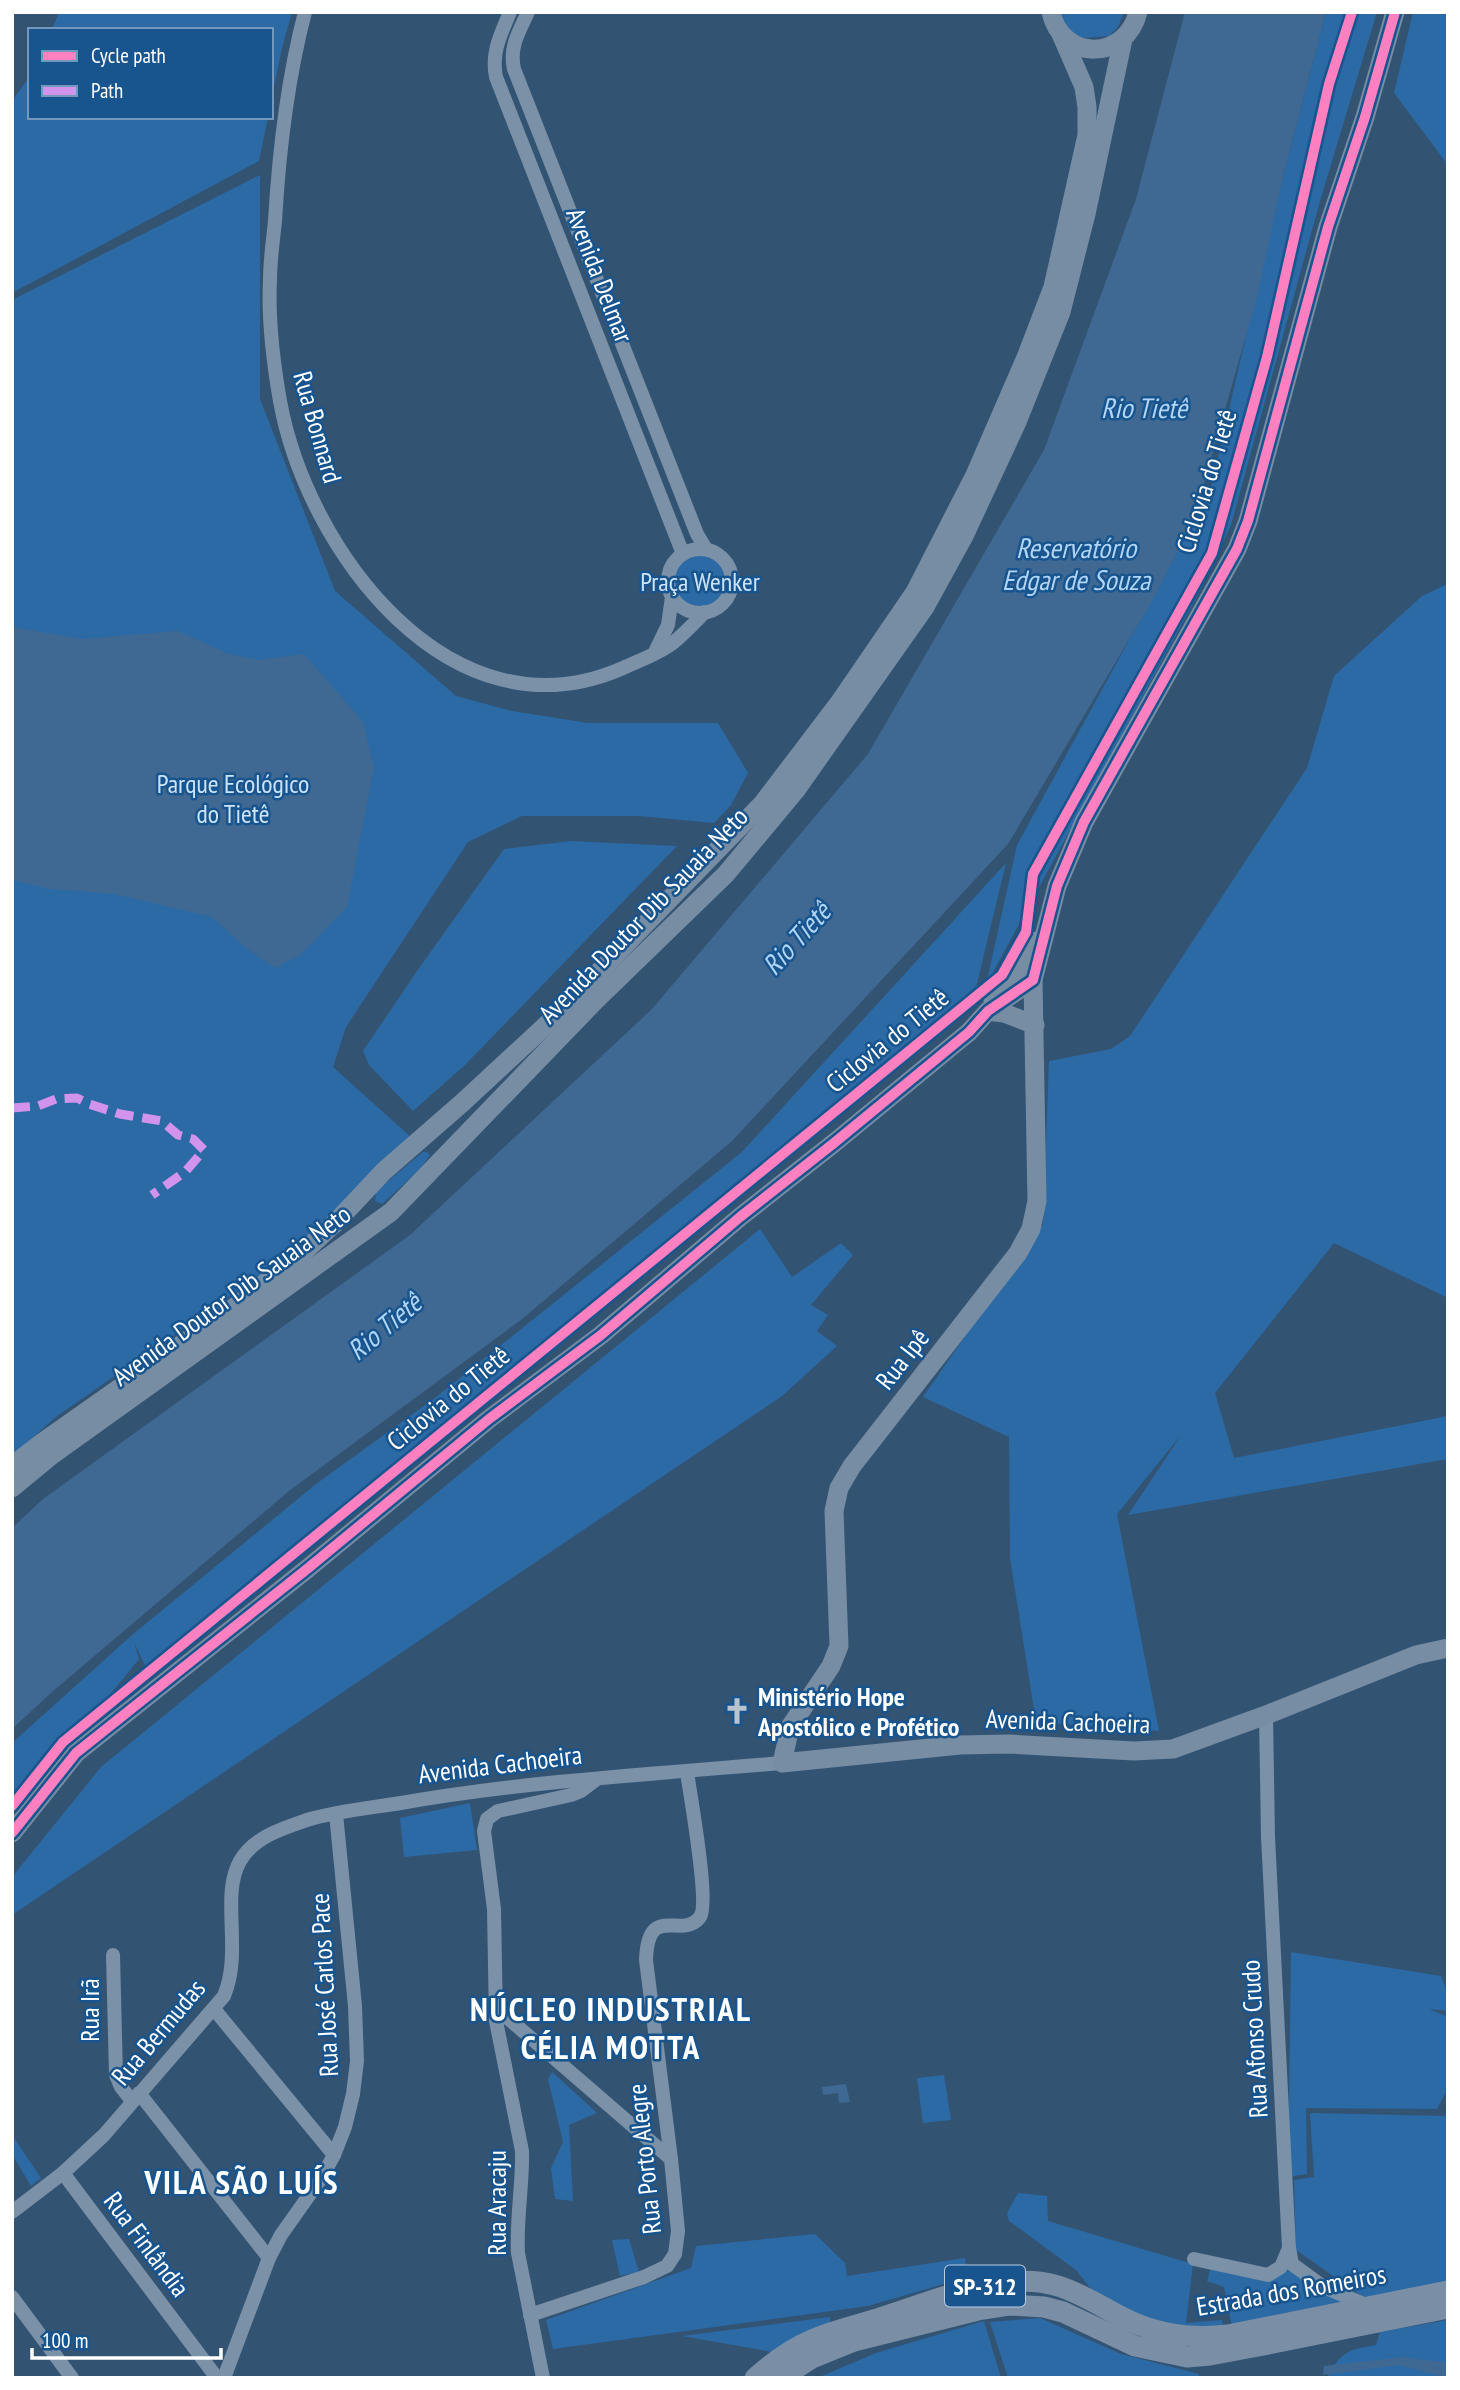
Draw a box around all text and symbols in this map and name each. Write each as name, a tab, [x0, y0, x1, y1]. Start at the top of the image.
legend	[28, 28, 273, 119]
text: Cycle path	[91, 42, 166, 69]
text: Path	[91, 77, 123, 104]
street label: Avenida Delmar	[559, 203, 641, 347]
street label: Rua Bonnard	[286, 367, 350, 487]
water label: Rio Tietê	[1101, 389, 1189, 426]
street label: Ciclovia do Tietê	[1169, 405, 1243, 557]
water label: Reservatório Edgar de Souza	[1002, 529, 1152, 598]
park label: Praça Wenker	[640, 565, 760, 598]
park label: Parque Ecológico do Tietê	[157, 767, 309, 830]
street label: Avenida Doutor Dib Sauaia Neto	[531, 800, 755, 1030]
water label: Rio Tietê	[753, 892, 840, 982]
street label: Ciclovia do Tietê	[819, 980, 955, 1100]
street label: Avenida Doutor Dib Sauaia Neto	[105, 1197, 357, 1393]
water label: Rio Tietê	[339, 1283, 431, 1368]
street label: Rua Ipê	[868, 1322, 936, 1396]
street label: Ciclovia do Tietê	[380, 1338, 516, 1458]
place label: Ministério Hope Apostólico e Profético	[757, 1680, 959, 1743]
church icon: Ministério Hope Apostólico e Profético	[722, 1696, 752, 1726]
street label: Avenida Cachoeira	[985, 1702, 1151, 1740]
street label: Avenida Cachoeira	[416, 1738, 584, 1790]
street label: Rua José Carlos Pace	[303, 1892, 345, 2078]
street label: Rua Afonso Crudo	[1233, 1959, 1275, 2119]
street label: Rua Bermudas	[104, 1972, 212, 2092]
street label: Rua Irã	[73, 1978, 106, 2042]
district label: NÚCLEO INDUSTRIAL CÉLIA MOTTA	[470, 1987, 752, 2068]
street label: Rua Porto Alegre	[620, 2082, 668, 2236]
street label: Rua Aracaju	[480, 2150, 513, 2256]
district label: VILA SÃO LUÍS	[143, 2160, 340, 2203]
street label: Rua Finlândia	[97, 2185, 197, 2303]
street label: Estrada dos Romeiros	[1194, 2257, 1388, 2323]
road number: SP-312	[945, 2266, 1025, 2306]
scale bar	[32, 2316, 220, 2360]
text: 100 m	[42, 2327, 88, 2354]

